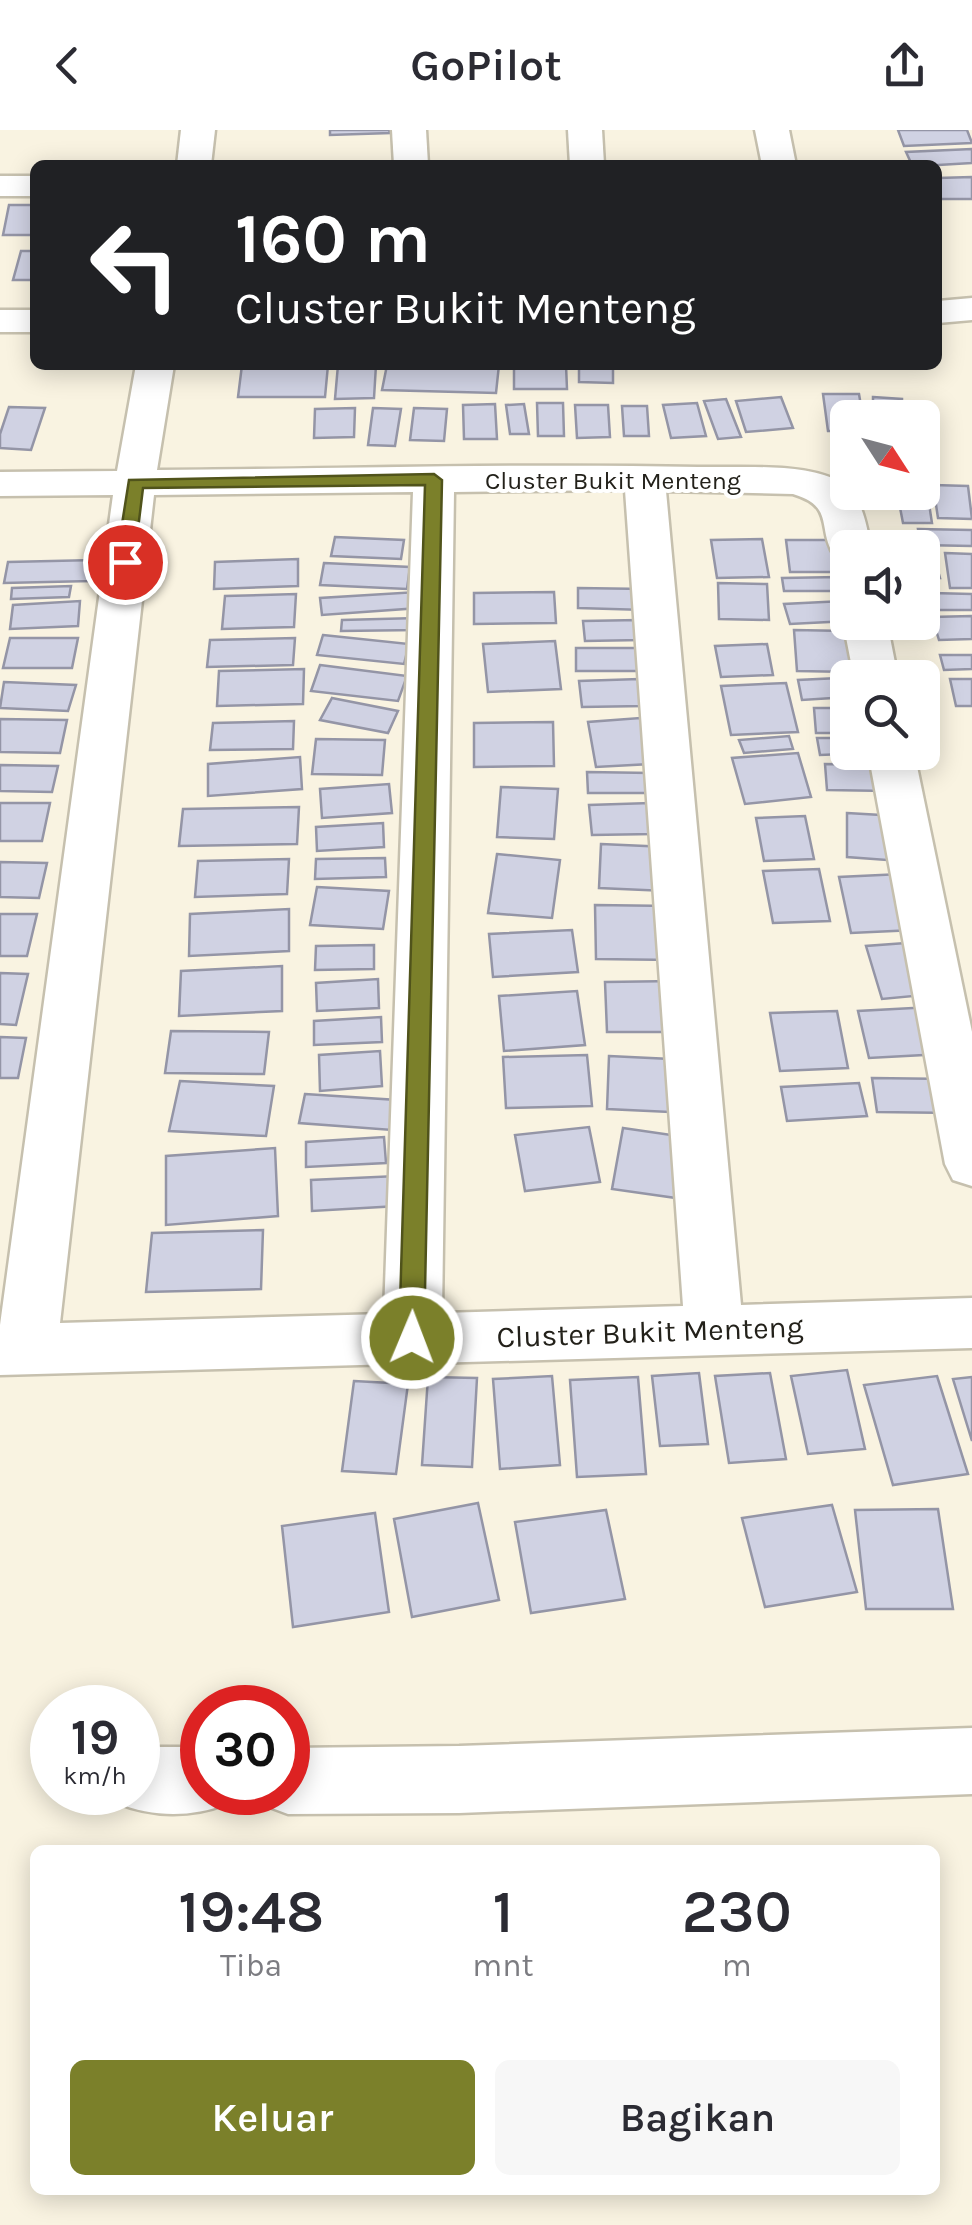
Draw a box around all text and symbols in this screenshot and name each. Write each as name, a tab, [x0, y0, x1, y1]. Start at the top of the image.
icon: back	[40, 38, 95, 93]
icon: share	[877, 38, 932, 93]
text: GoPilot	[410, 39, 562, 91]
text: 160 m	[235, 198, 431, 280]
icon: left	[70, 200, 200, 330]
text: Cluster Bukit Menteng	[235, 282, 696, 334]
north arrow	[830, 400, 940, 510]
map controls	[830, 400, 940, 770]
street label: Cluster Bukit Menteng	[485, 466, 741, 495]
pin	[83, 520, 168, 605]
button: sound	[830, 530, 940, 640]
icon: arrive	[98, 535, 153, 590]
button: search	[830, 660, 940, 770]
position arrow	[360, 1286, 464, 1390]
street label: Cluster Bukit Menteng	[496, 1309, 804, 1355]
speed limit sign: 30	[180, 1685, 310, 1815]
text: 19	[71, 1708, 119, 1767]
text: km/h	[63, 1761, 127, 1790]
text: 19:48	[178, 1877, 324, 1947]
text: 1	[492, 1877, 513, 1947]
text: 230	[682, 1877, 792, 1947]
text: Tiba	[220, 1947, 282, 1984]
text: mnt	[472, 1947, 534, 1984]
text: m	[722, 1947, 752, 1984]
button: Keluar	[70, 2060, 475, 2175]
button: Bagikan	[495, 2060, 900, 2175]

